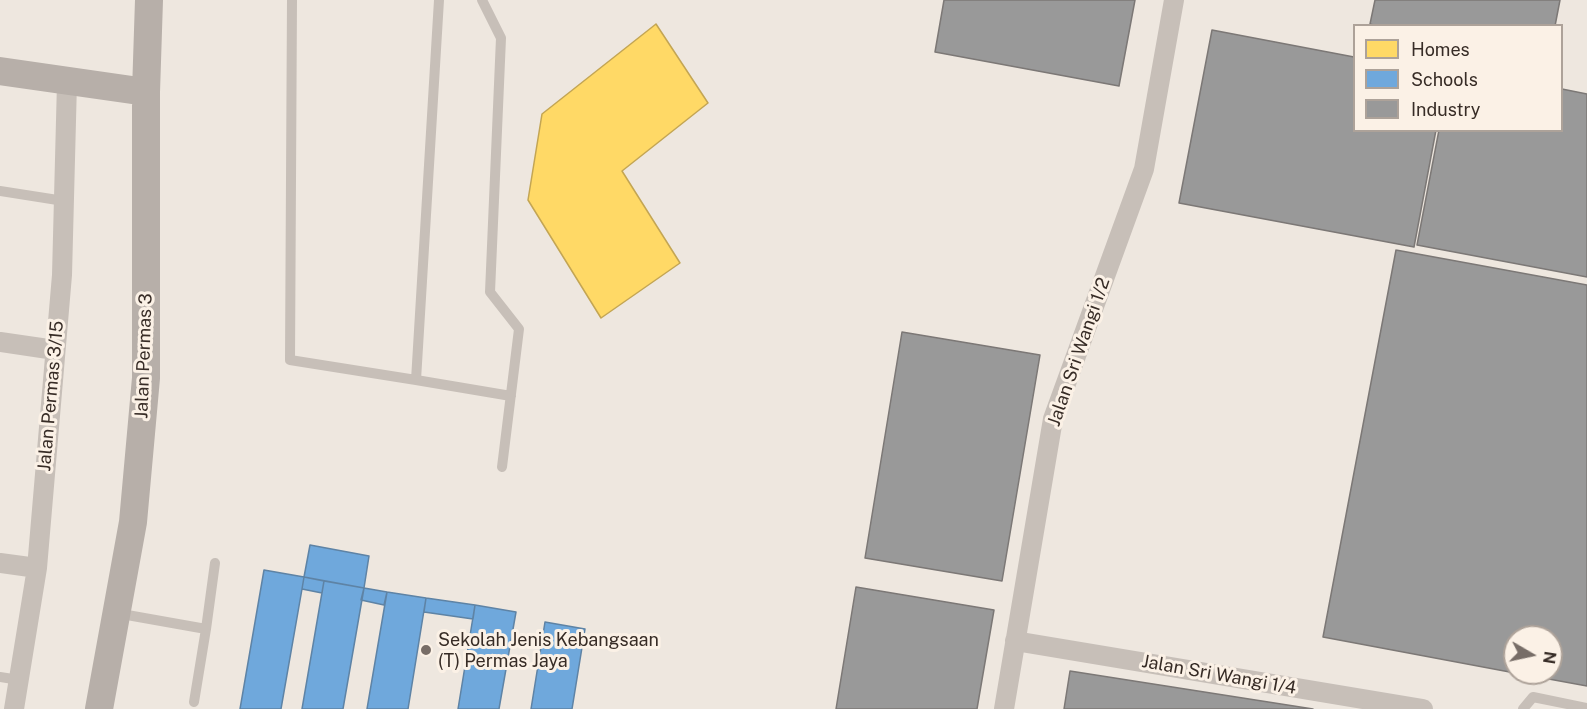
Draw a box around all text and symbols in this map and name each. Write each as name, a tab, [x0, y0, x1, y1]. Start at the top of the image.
legend	[1353, 24, 1563, 132]
text: Homes	[1411, 39, 1470, 60]
text: Schools	[1411, 69, 1478, 90]
text: Industry	[1411, 99, 1480, 120]
street label: Jalan Sri Wangi 1/2	[1043, 275, 1115, 429]
street label: Jalan Permas 3	[131, 293, 157, 419]
street label: Jalan Permas 3/15	[34, 320, 68, 472]
north arrow	[1503, 625, 1563, 685]
place label: Sekolah Jenis Kebangsaan (T) Permas Jaya	[438, 629, 659, 672]
marker: Sekolah Jenis Kebangsaan (T) Permas Jaya	[419, 643, 433, 657]
text: N	[1539, 650, 1560, 665]
street label: Jalan Sri Wangi 1/4	[1140, 651, 1298, 699]

